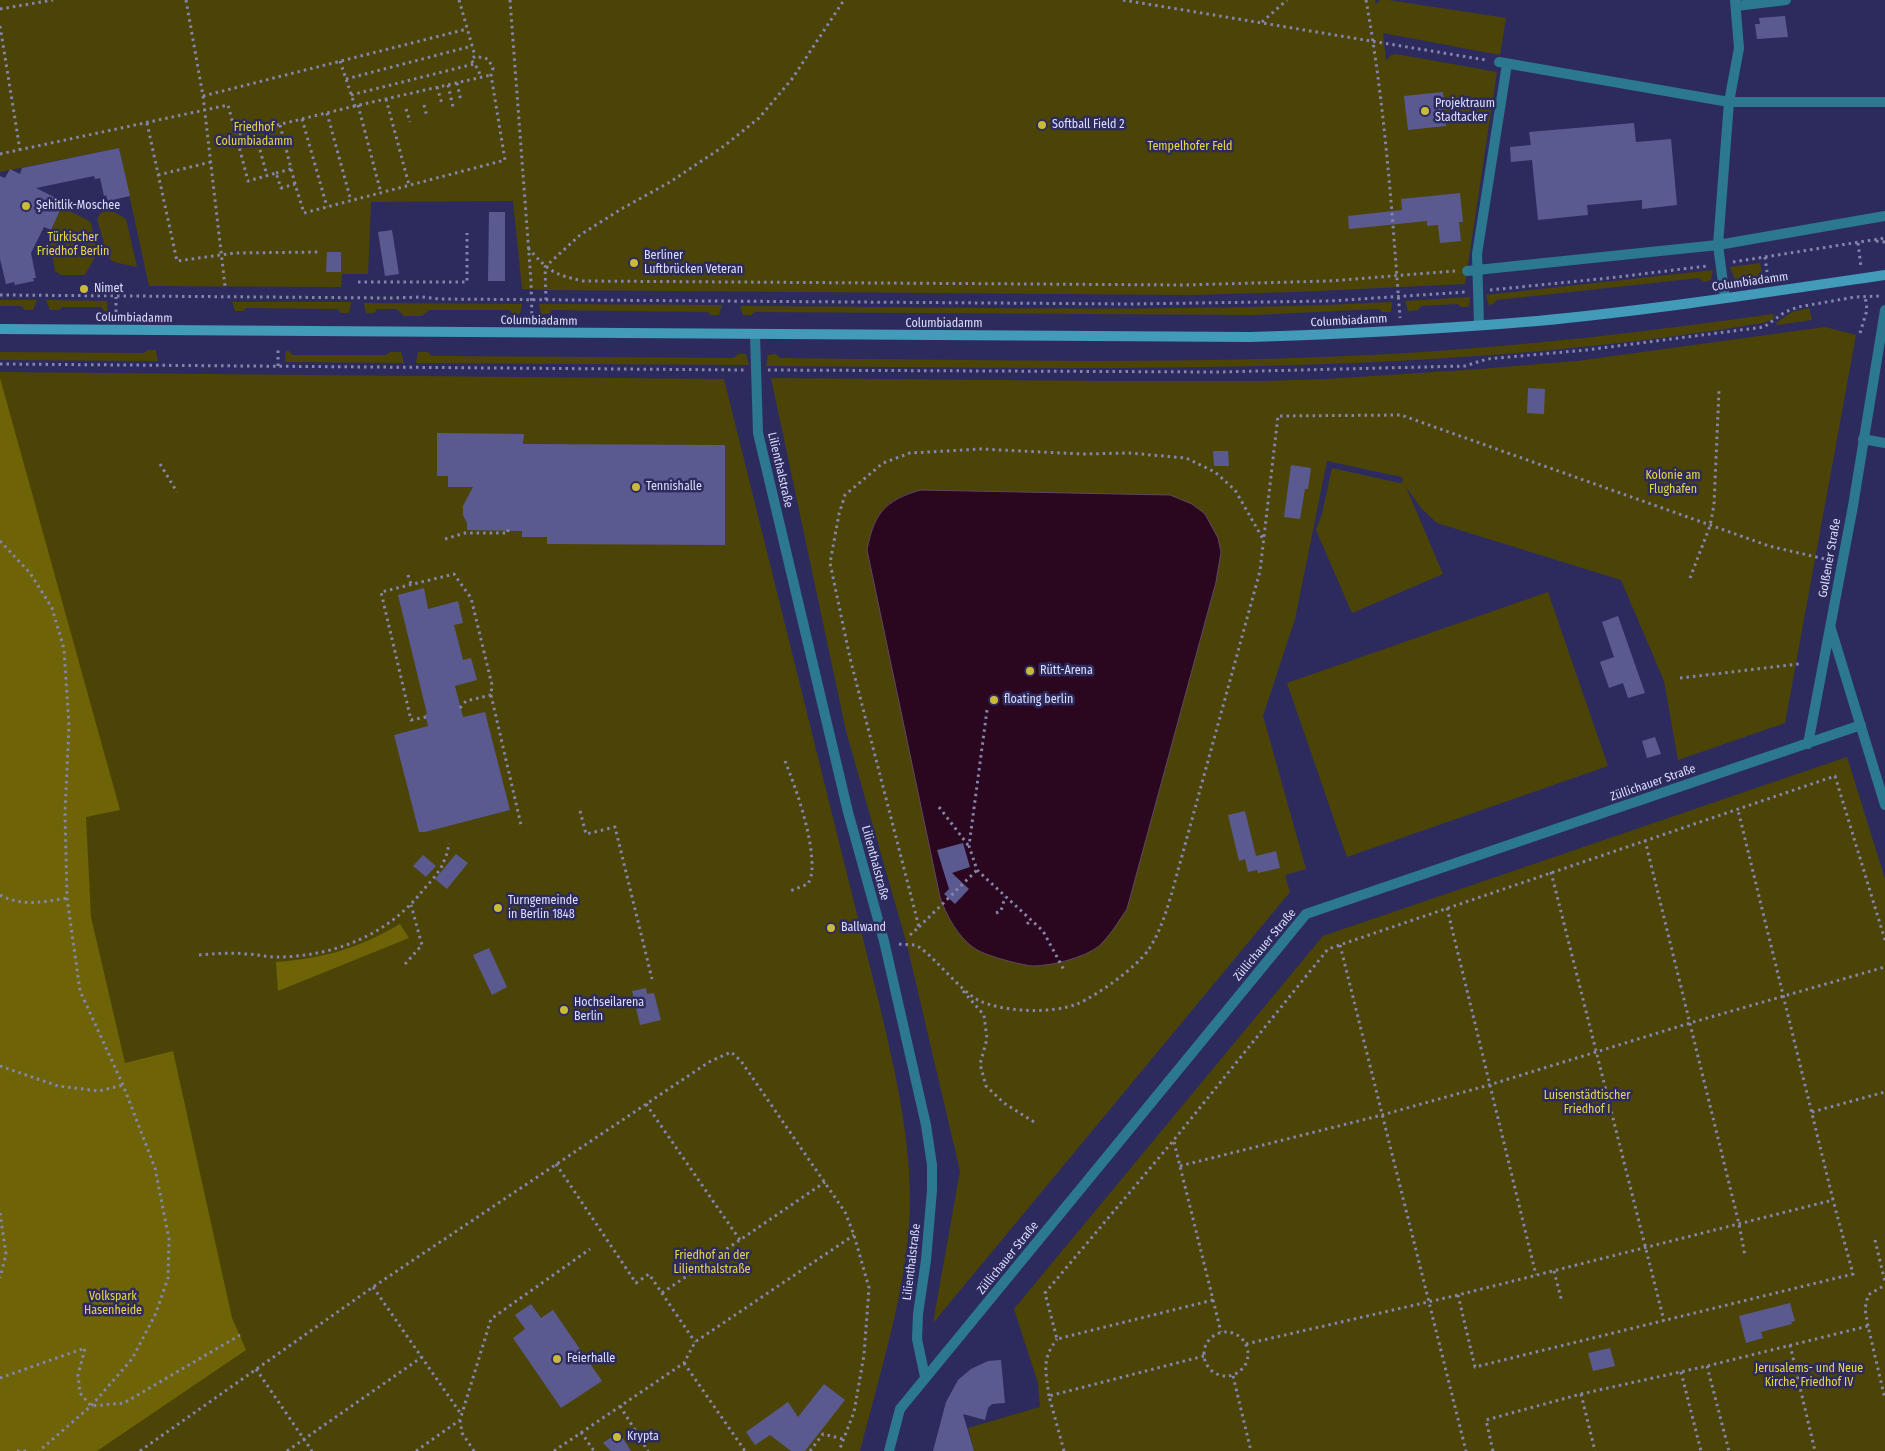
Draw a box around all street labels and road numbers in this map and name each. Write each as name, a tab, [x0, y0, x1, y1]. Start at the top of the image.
street label: Columbiadamm	[1711, 270, 1789, 294]
street label: Columbiadamm	[95, 310, 173, 326]
street label: Columbiadamm	[1310, 312, 1388, 330]
street label: Columbiadamm	[500, 313, 578, 329]
street label: Columbiadamm	[906, 317, 982, 331]
street label: Lilienthalstraße	[764, 431, 796, 509]
street label: Golßener Straße	[1816, 517, 1844, 599]
street label: Züllichauer Straße	[1608, 762, 1698, 804]
street label: Lilienthalstraße	[858, 824, 892, 902]
street label: Züllichauer Straße	[1231, 906, 1299, 984]
street label: Züllichauer Straße	[974, 1219, 1042, 1297]
street label: Lilienthalstraße	[900, 1223, 924, 1301]

